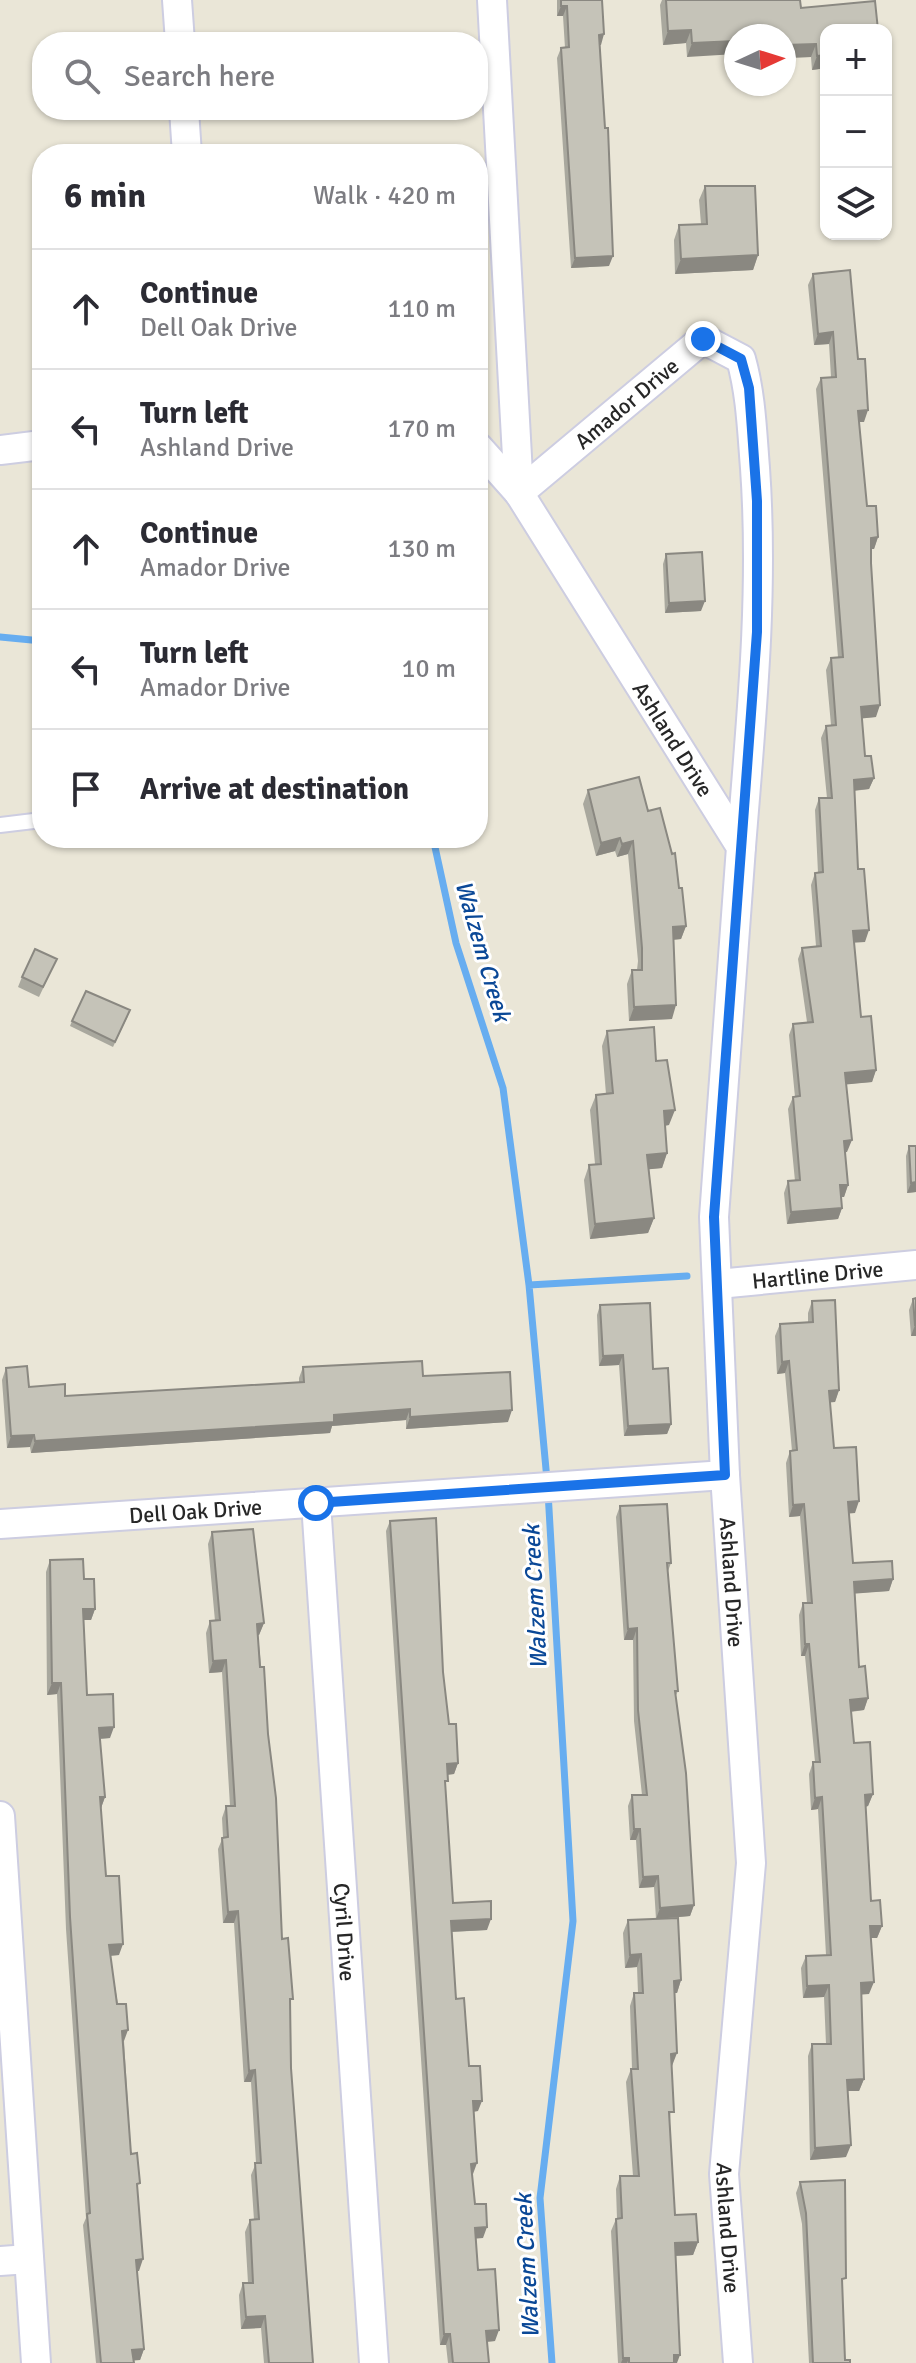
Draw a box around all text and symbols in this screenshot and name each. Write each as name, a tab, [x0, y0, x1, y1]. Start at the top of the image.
north arrow	[724, 24, 796, 96]
map controls	[820, 24, 892, 240]
button: +	[820, 24, 892, 96]
search box	[32, 32, 488, 120]
icon: search	[60, 54, 104, 98]
text: Search here	[124, 58, 275, 95]
button: −	[820, 96, 892, 168]
button: layers	[820, 168, 892, 240]
text: 6 min	[64, 175, 146, 217]
text: Walk · 420 m	[313, 180, 456, 212]
text: Continue	[140, 275, 258, 312]
icon: ahead	[64, 287, 108, 331]
text: 110 m	[387, 293, 456, 325]
text: Dell Oak Drive	[140, 312, 297, 344]
route end	[685, 321, 721, 357]
street label: Amador Drive	[569, 352, 684, 455]
text: Turn left	[140, 395, 249, 432]
icon: left	[64, 407, 108, 451]
text: 170 m	[387, 413, 456, 445]
text: Ashland Drive	[140, 432, 294, 464]
text: Continue	[140, 515, 258, 552]
icon: ahead	[64, 527, 108, 571]
text: 130 m	[387, 533, 456, 565]
text: Amador Drive	[140, 552, 290, 584]
text: Turn left	[140, 635, 249, 672]
icon: left	[64, 647, 108, 691]
text: 10 m	[401, 653, 456, 685]
text: Amador Drive	[140, 672, 290, 704]
street label: Ashland Drive	[627, 677, 719, 802]
icon: arrive	[64, 767, 108, 811]
text: Arrive at destination	[140, 771, 409, 808]
water label: Walzem Creek	[449, 877, 518, 1027]
street label: Hartline Drive	[751, 1255, 884, 1295]
route start	[298, 1485, 334, 1521]
street label: Dell Oak Drive	[128, 1493, 263, 1529]
street label: Ashland Drive	[714, 1516, 750, 1648]
water label: Walzem Creek	[516, 1522, 554, 1670]
street label: Cyril Drive	[328, 1882, 361, 1982]
street label: Ashland Drive	[710, 2162, 746, 2294]
water label: Walzem Creek	[508, 2191, 546, 2339]

